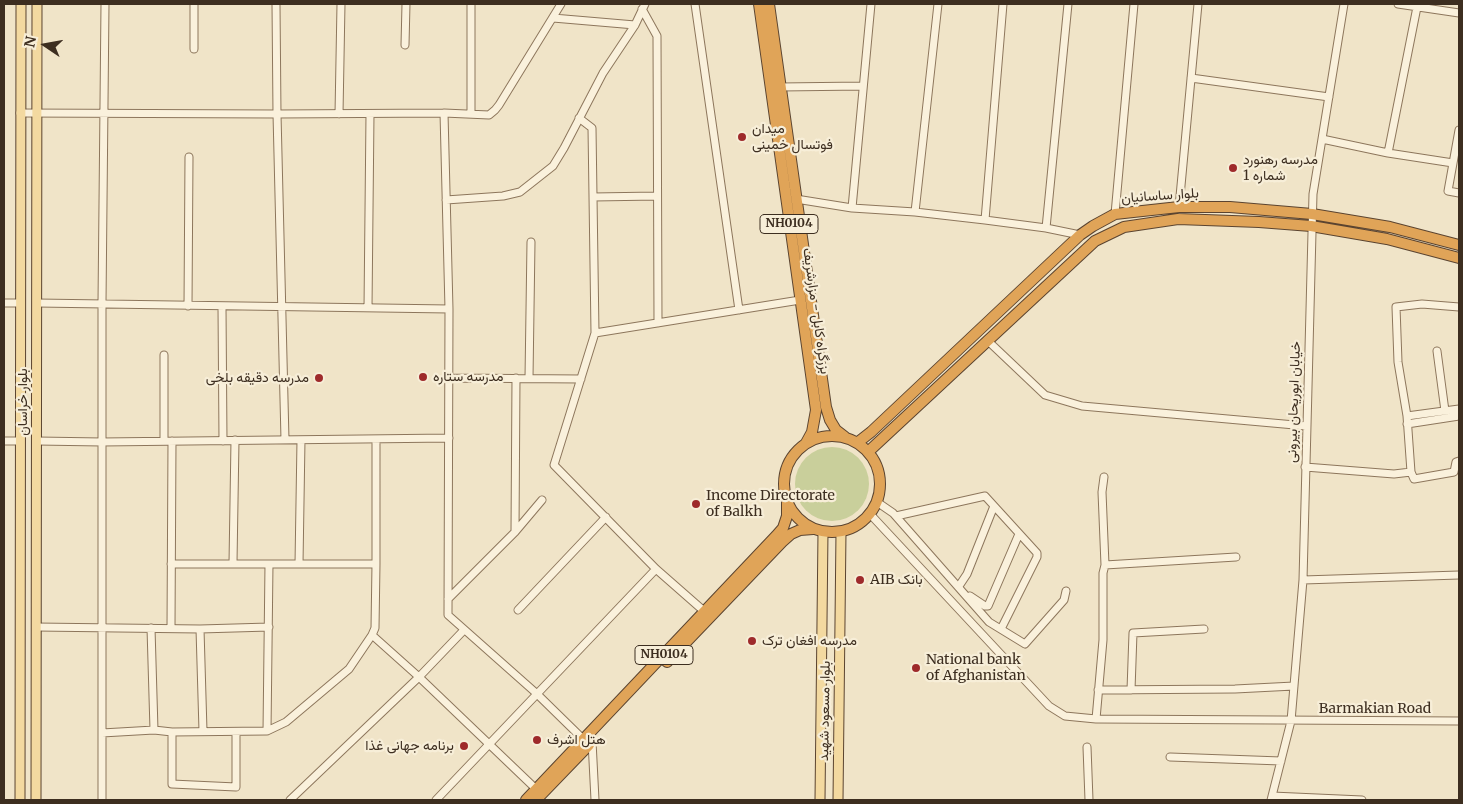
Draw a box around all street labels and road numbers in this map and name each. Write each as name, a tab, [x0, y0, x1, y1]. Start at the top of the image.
street label: بلوار ساسانیان	[1121, 185, 1199, 207]
road number: NH0104	[760, 214, 818, 233]
street label: بزرگراه کابل - مزارشریف	[799, 247, 833, 375]
street label: خیابان ابوریحان بیرونی	[1283, 341, 1305, 463]
street label: بلوار خراسان	[15, 368, 31, 436]
road number: NH0104	[635, 646, 693, 664]
street label: بلوار مسعود شهید	[816, 661, 834, 761]
street label: Barmakian Road	[1319, 701, 1431, 717]

